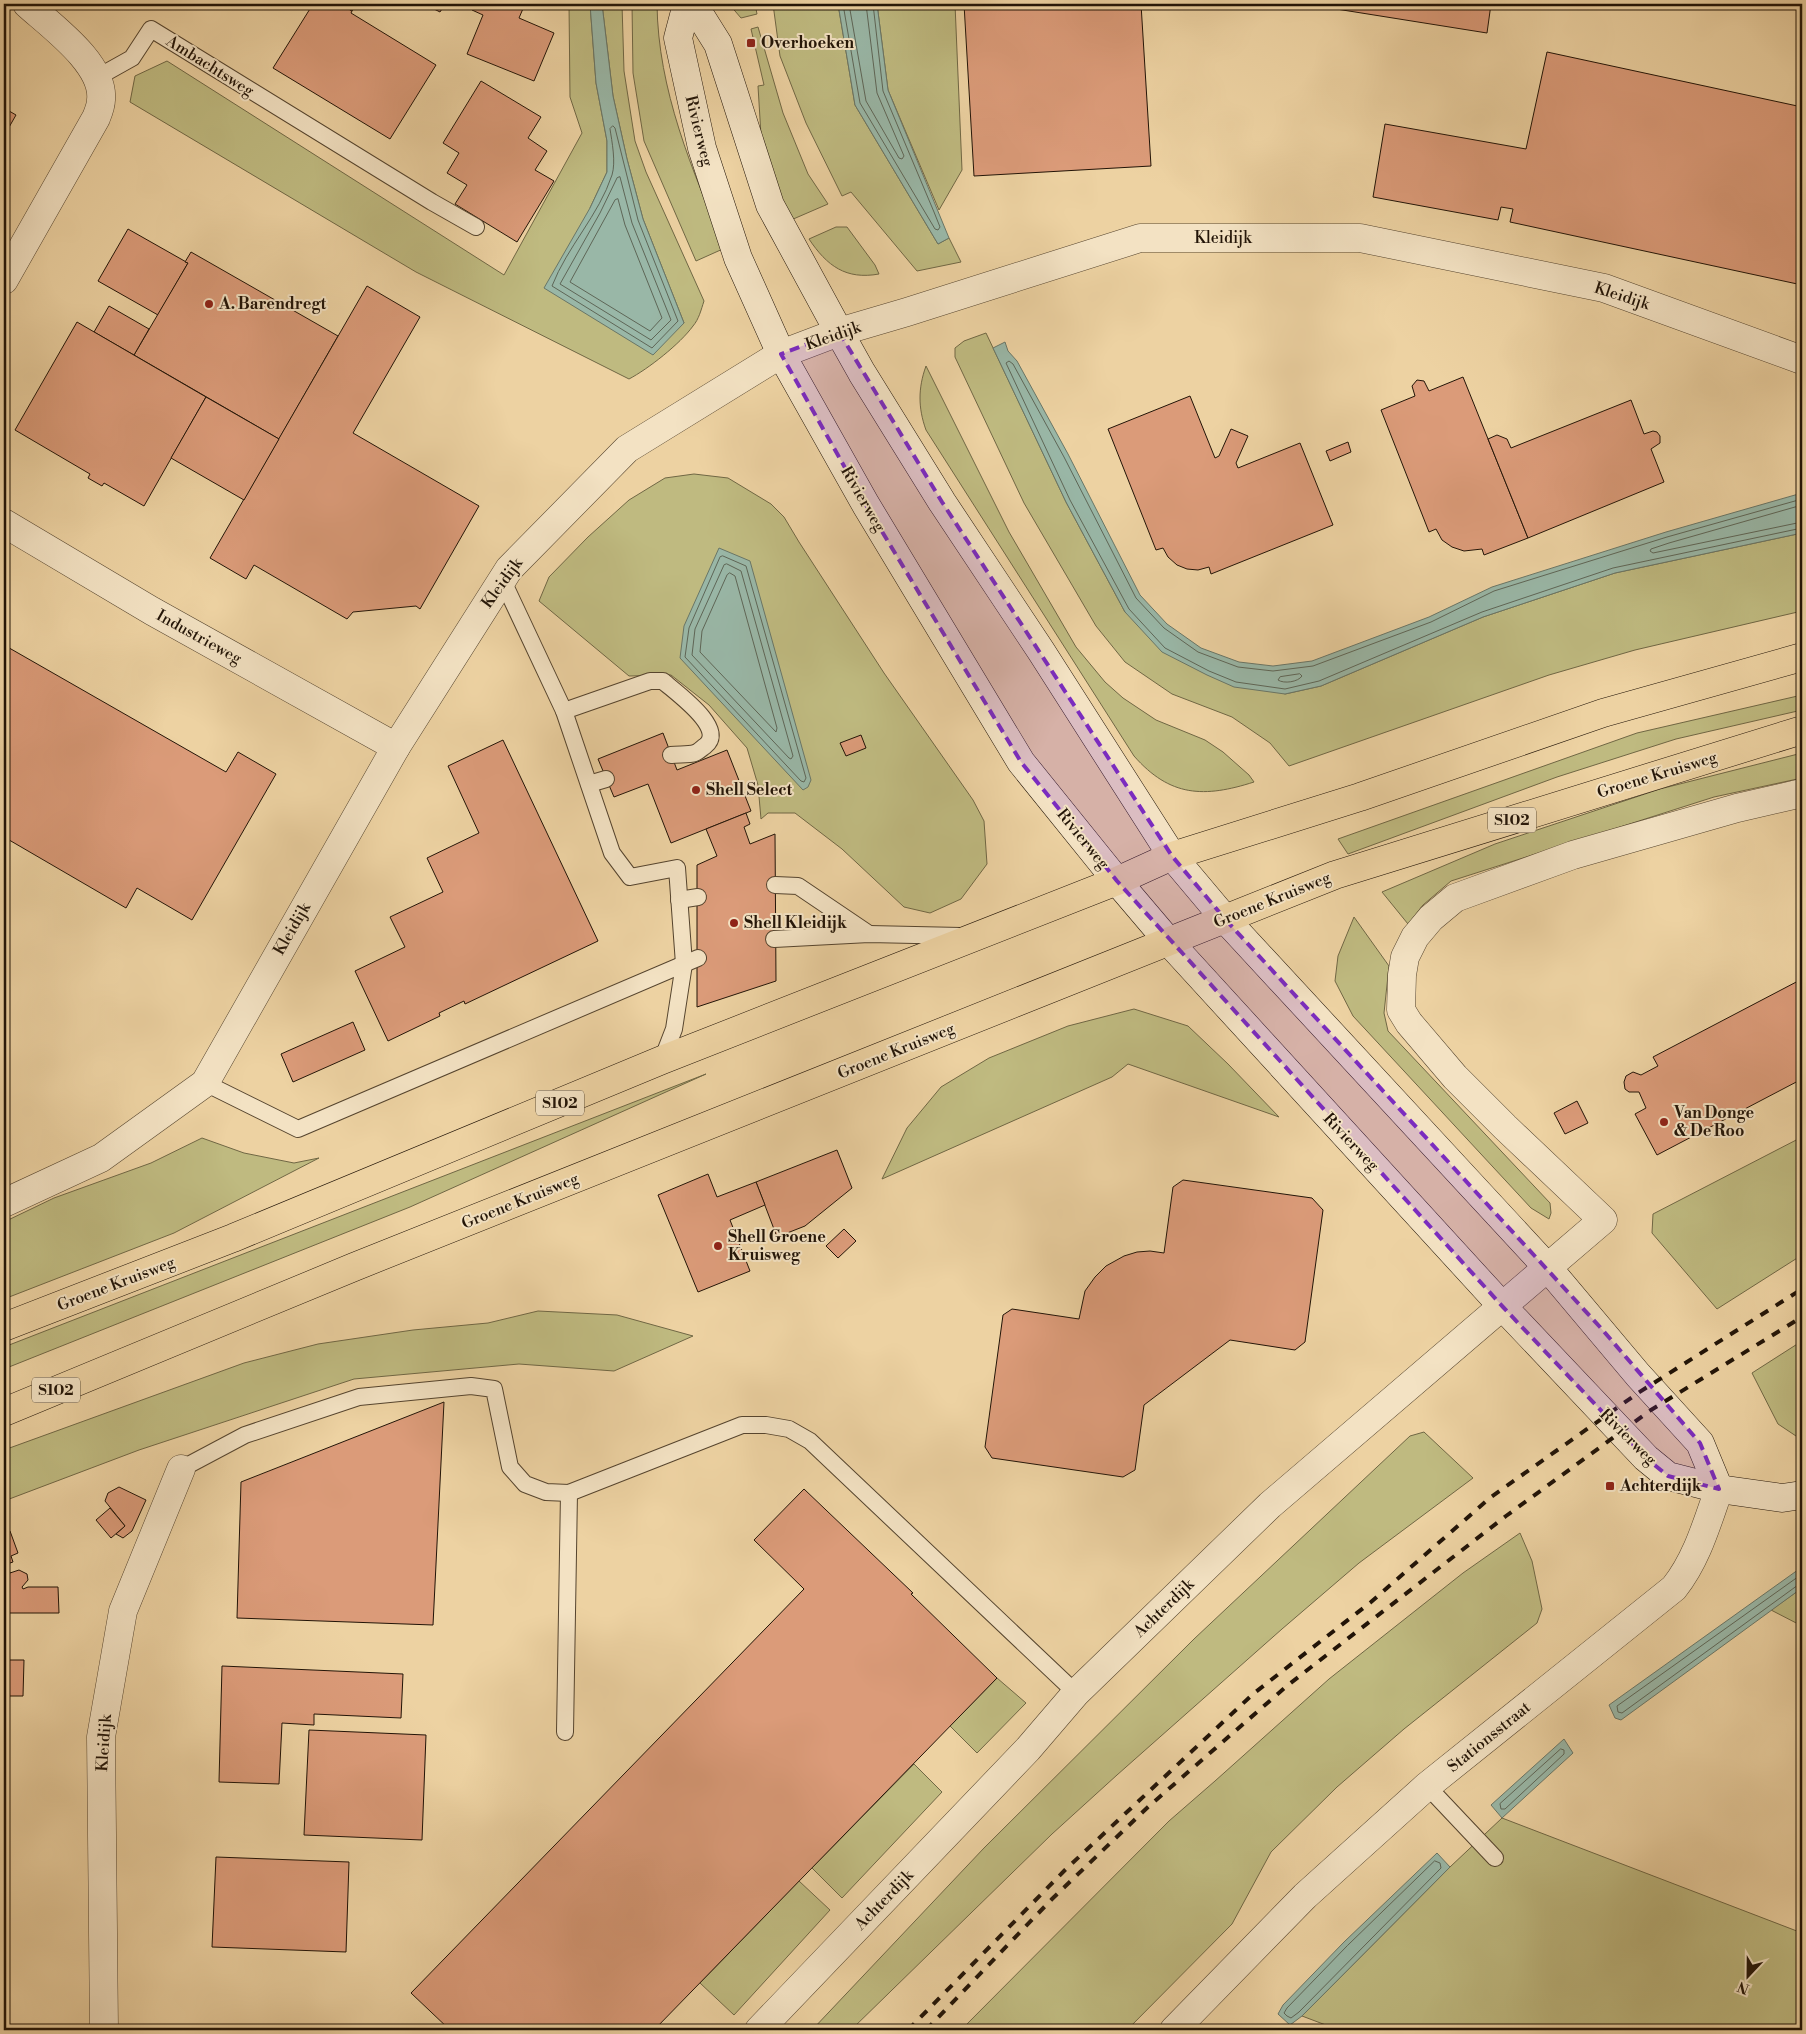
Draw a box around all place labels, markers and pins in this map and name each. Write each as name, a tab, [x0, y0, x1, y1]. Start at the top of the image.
place label: Overhoeken	[761, 33, 854, 53]
marker: Overhoeken	[745, 37, 757, 49]
place label: A. Barendregt	[218, 294, 326, 314]
marker: A. Barendregt	[203, 298, 215, 310]
place label: Shell Select	[706, 780, 793, 800]
marker: Shell Select	[690, 784, 702, 796]
place label: Shell Kleidijk	[744, 913, 848, 933]
marker: Shell Kleidijk	[728, 917, 740, 929]
place label: Van Donge & De Roo	[1673, 1103, 1755, 1141]
marker: Van Donge & De Roo	[1658, 1116, 1670, 1128]
place label: Shell Groene Kruisweg	[728, 1227, 826, 1265]
marker: Shell Groene Kruisweg	[712, 1240, 724, 1252]
place label: Achterdijk	[1619, 1476, 1703, 1496]
marker: Achterdijk	[1604, 1480, 1616, 1492]

